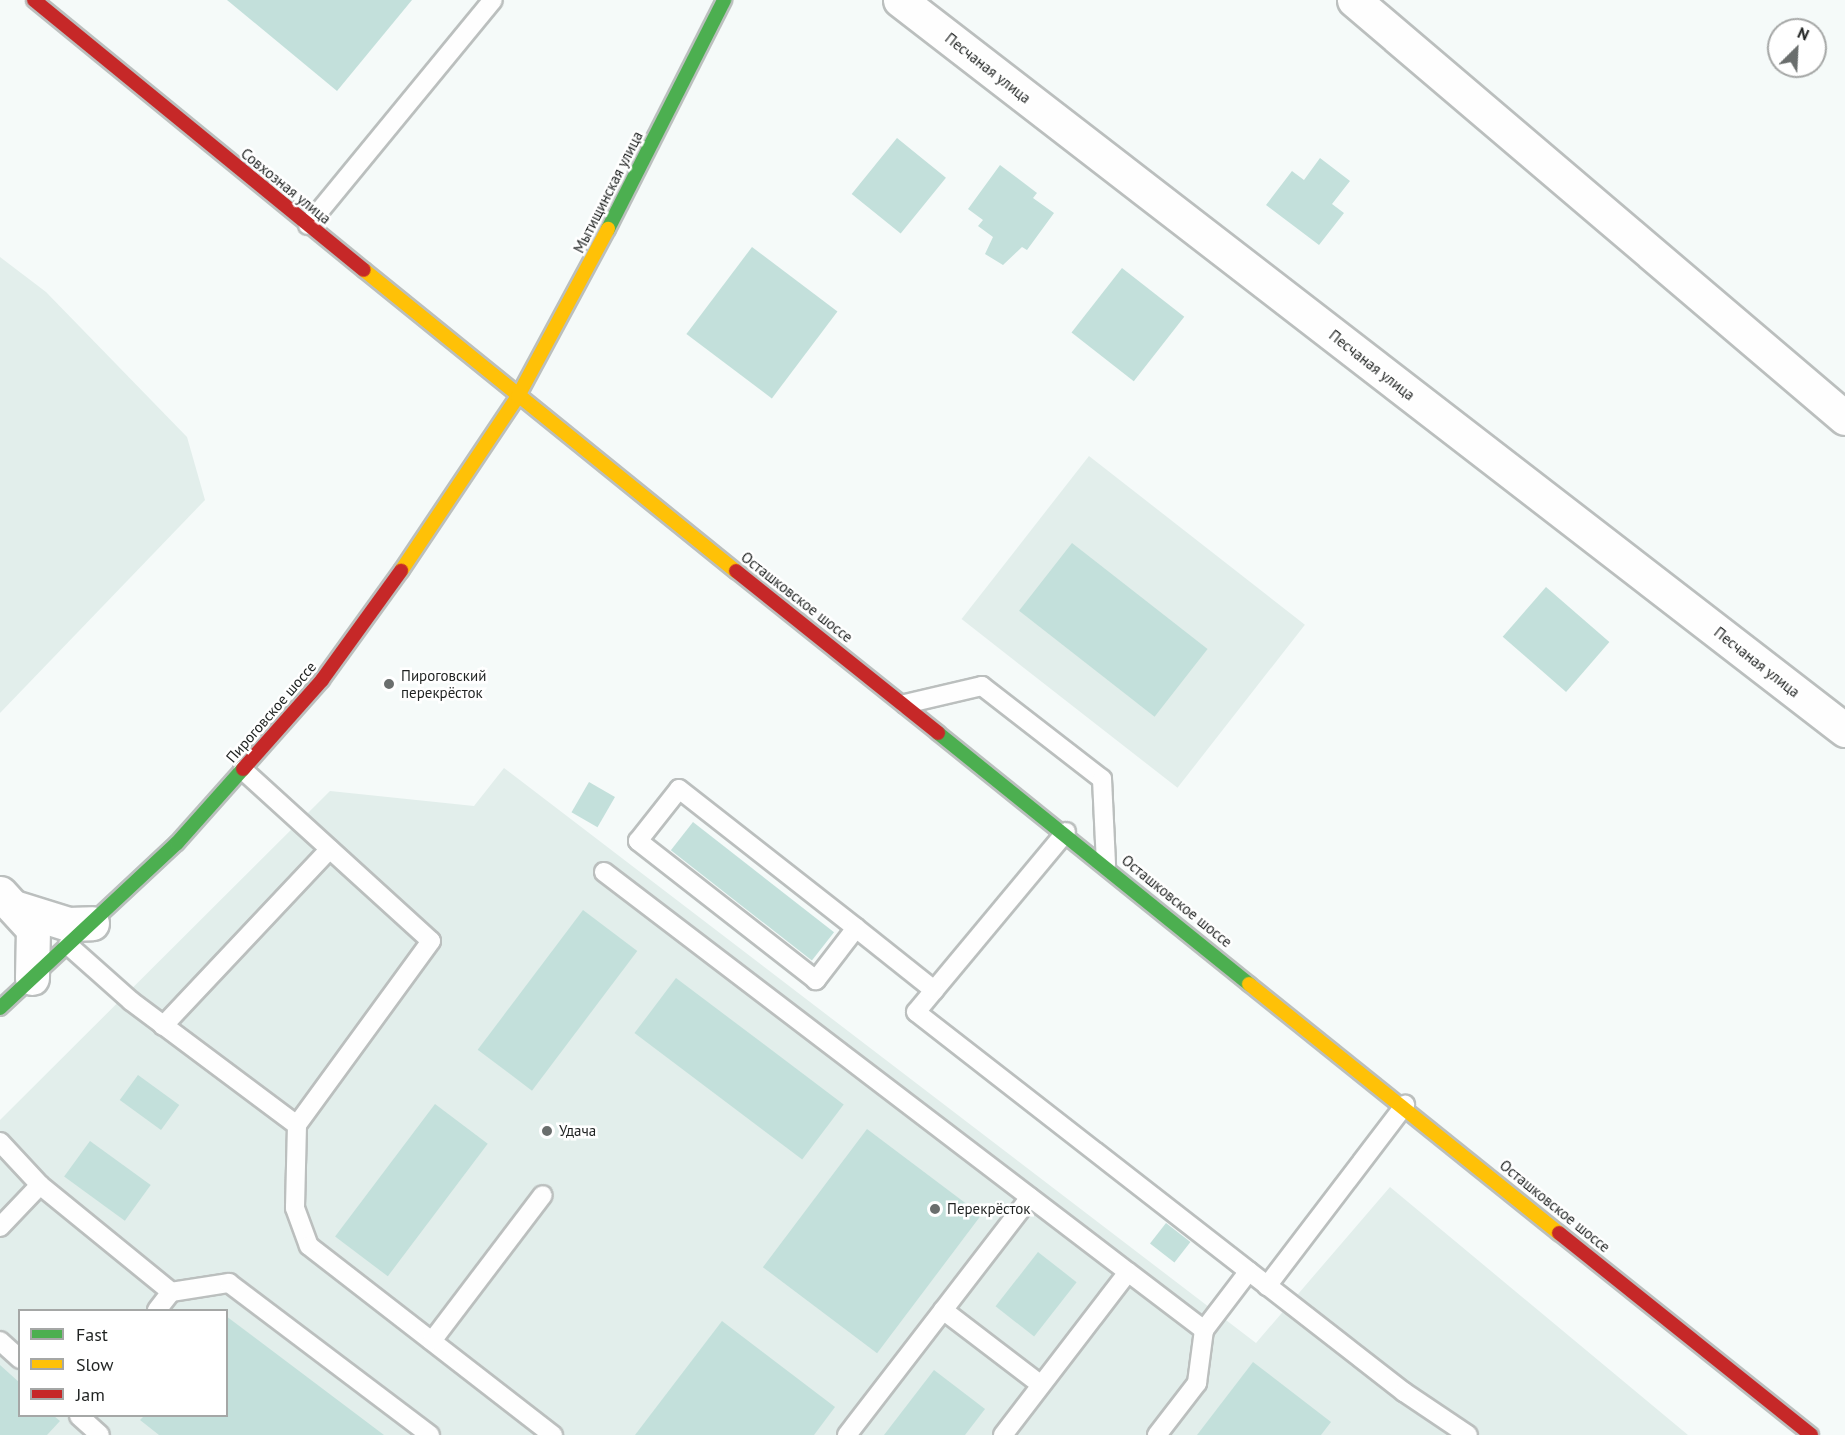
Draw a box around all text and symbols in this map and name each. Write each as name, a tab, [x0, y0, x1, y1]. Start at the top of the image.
north arrow	[1767, 18, 1827, 78]
text: N	[1795, 22, 1812, 45]
street label: Песчаная улица	[942, 29, 1034, 107]
street label: Мытищинская улица	[570, 128, 646, 256]
street label: Совхозная улица	[237, 144, 335, 228]
street label: Песчаная улица	[1326, 326, 1418, 404]
street label: Осташковское шоссе	[738, 548, 856, 646]
street label: Песчаная улица	[1711, 623, 1803, 701]
street label: Пироговское шоссе	[222, 658, 320, 766]
place label: Пироговский перекрёсток	[401, 666, 486, 701]
marker: Пироговский перекрёсток	[382, 677, 396, 691]
street label: Осташковское шоссе	[1118, 851, 1236, 951]
place label: Удача	[559, 1122, 596, 1140]
marker: Удача	[540, 1124, 554, 1138]
street label: Осташковское шоссе	[1496, 1156, 1614, 1256]
place label: Перекрёсток	[947, 1200, 1030, 1218]
marker: Перекрёсток	[928, 1202, 942, 1216]
legend	[18, 1309, 228, 1417]
text: Fast	[76, 1323, 108, 1346]
text: Slow	[76, 1353, 114, 1376]
text: Jam	[76, 1383, 105, 1406]

